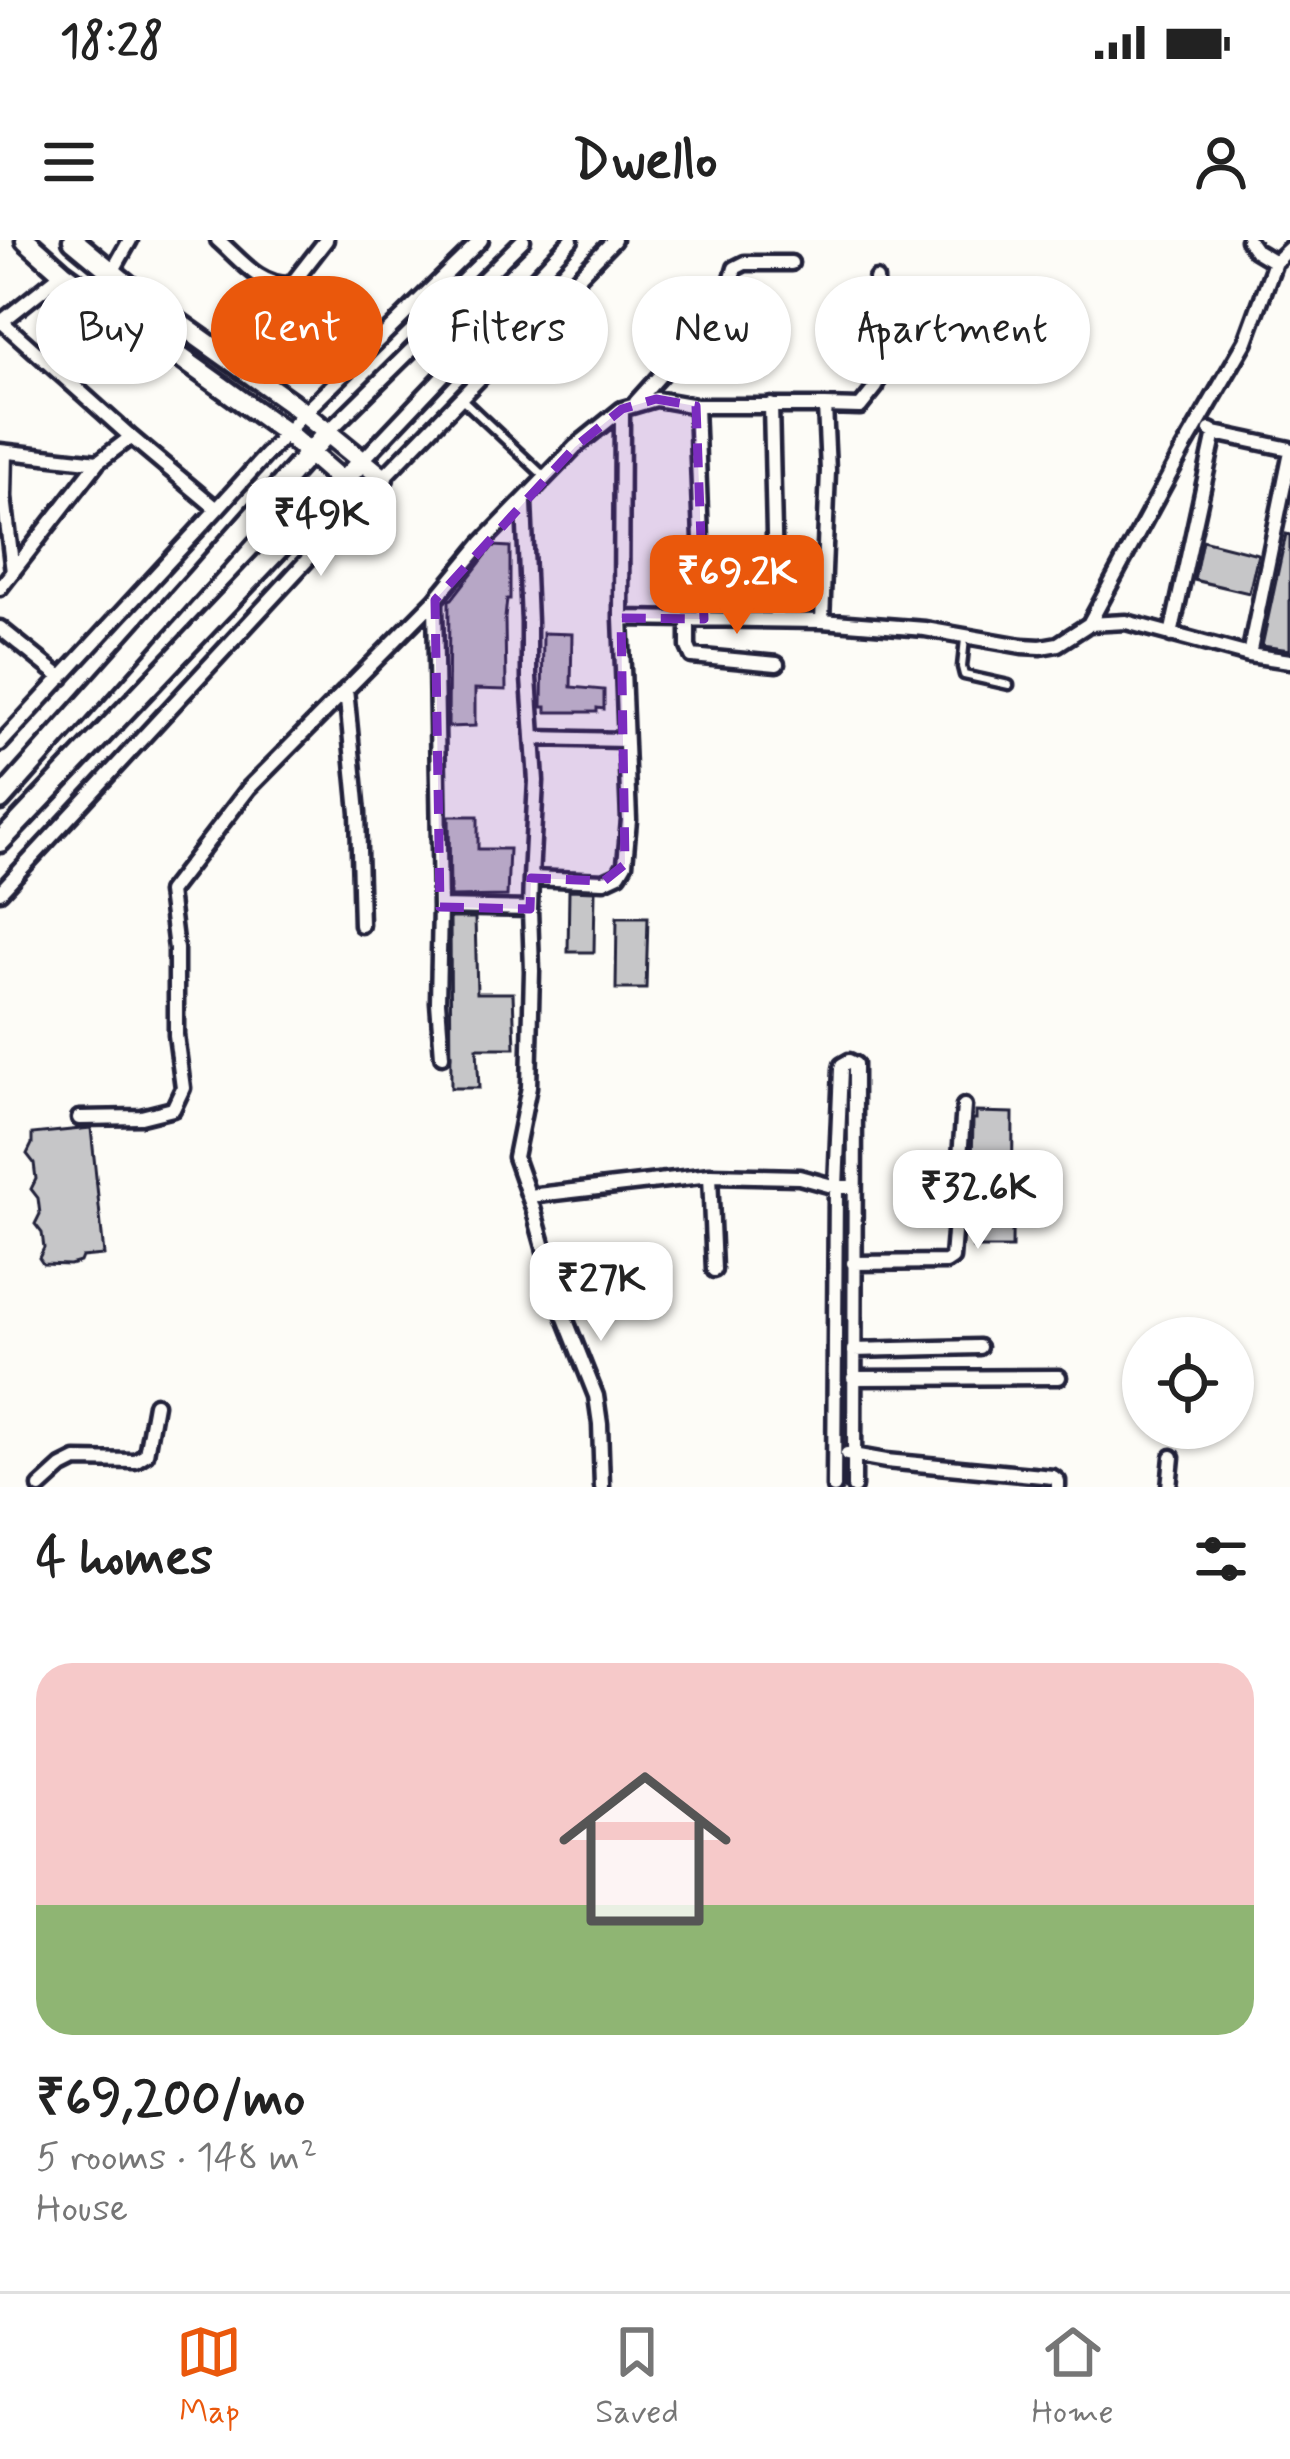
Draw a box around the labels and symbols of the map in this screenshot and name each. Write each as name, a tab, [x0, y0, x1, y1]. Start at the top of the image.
pin: ₹49K	[250, 477, 392, 579]
pin: ₹69.2K	[639, 535, 835, 637]
pin: ₹32.6K	[880, 1150, 1076, 1252]
pin: ₹27K	[530, 1242, 672, 1344]

